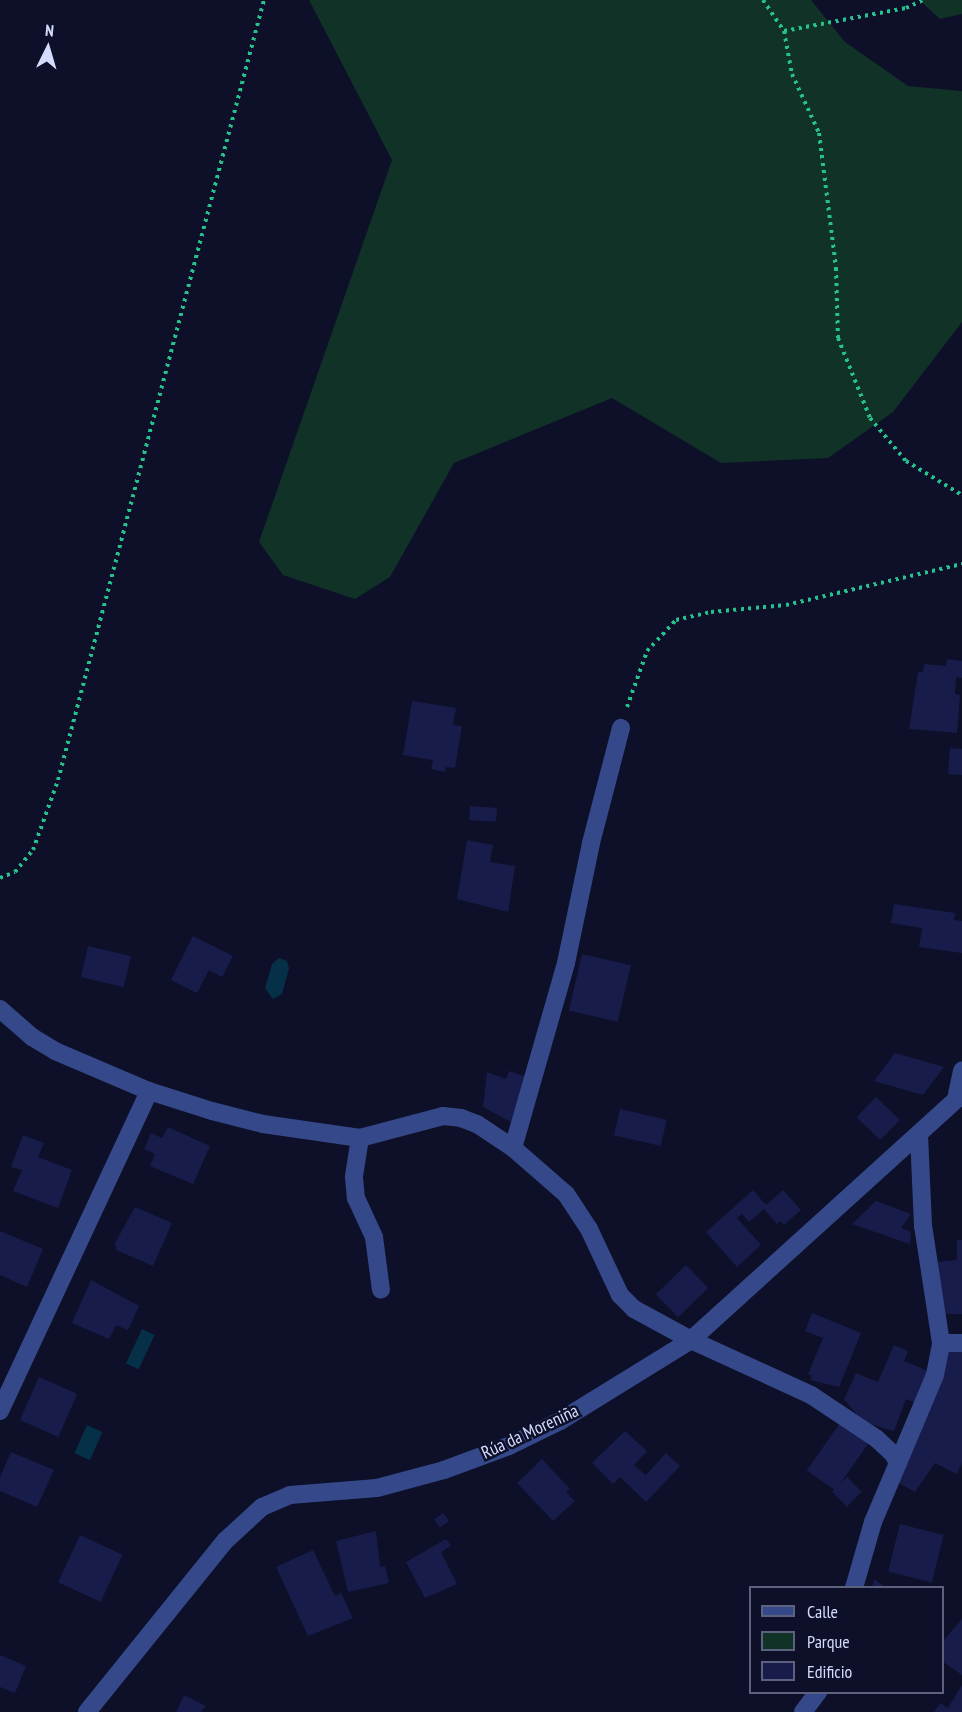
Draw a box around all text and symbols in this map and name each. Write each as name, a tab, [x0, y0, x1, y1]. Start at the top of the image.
north arrow	[18, 18, 78, 78]
text: N	[44, 20, 55, 40]
street label: Rúa da Moreniña	[478, 1400, 582, 1464]
legend	[749, 1586, 944, 1694]
text: Calle	[807, 1600, 838, 1623]
text: Parque	[807, 1630, 850, 1653]
text: Edificio	[807, 1660, 852, 1683]

